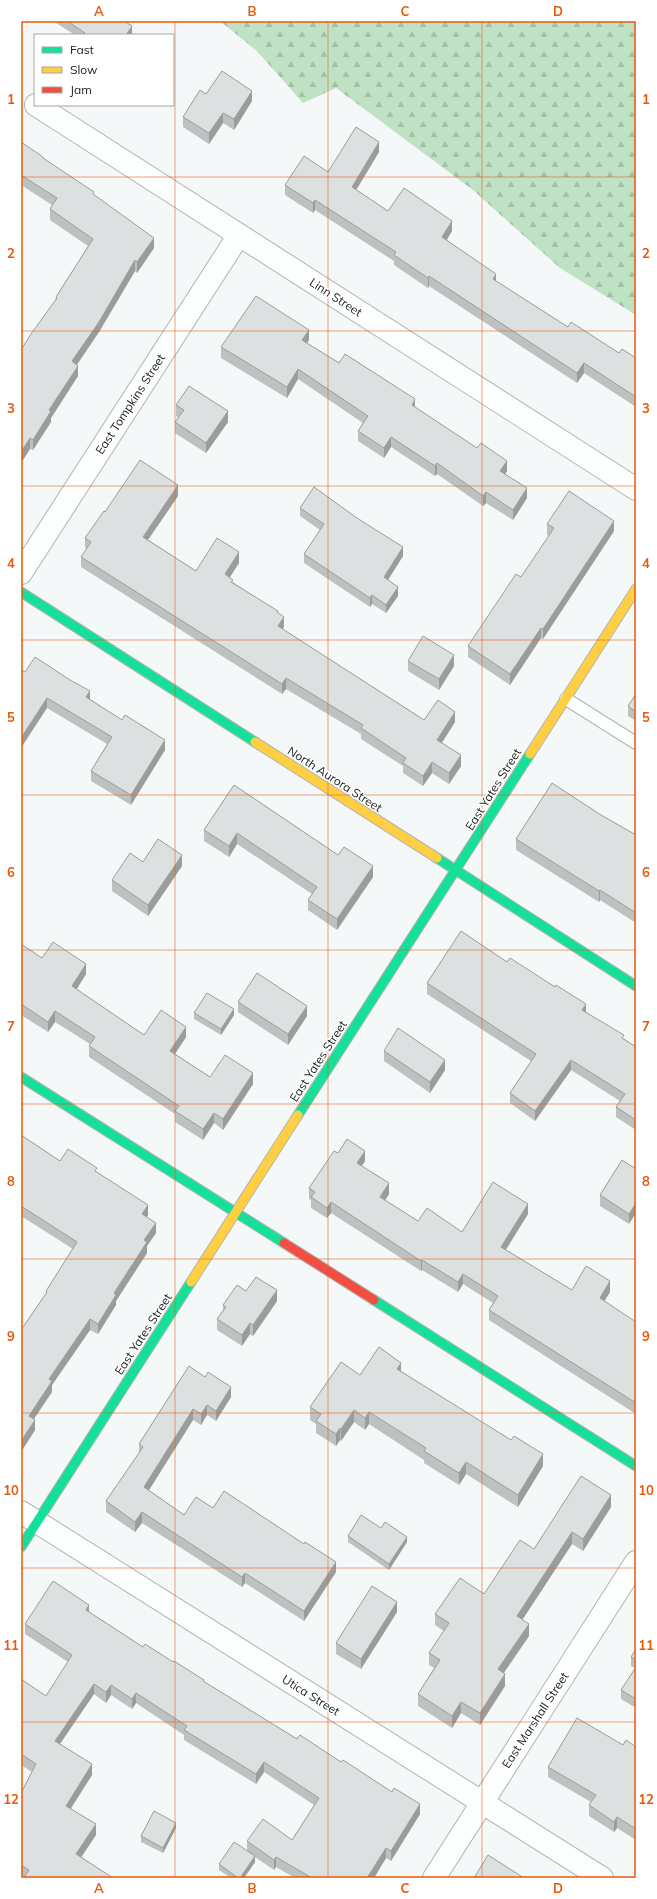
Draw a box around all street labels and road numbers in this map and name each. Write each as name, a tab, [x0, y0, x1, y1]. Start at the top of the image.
street label: Linn Street	[307, 274, 365, 320]
street label: East Tompkins Street	[92, 351, 168, 457]
street label: North Aurora Street	[285, 743, 385, 815]
street label: East Yates Street	[462, 745, 524, 833]
street label: East Yates Street	[286, 1018, 350, 1104]
street label: East Yates Street	[111, 1291, 175, 1377]
street label: East Marshall Street	[498, 1669, 572, 1771]
street label: Utica Street	[279, 1671, 343, 1719]

